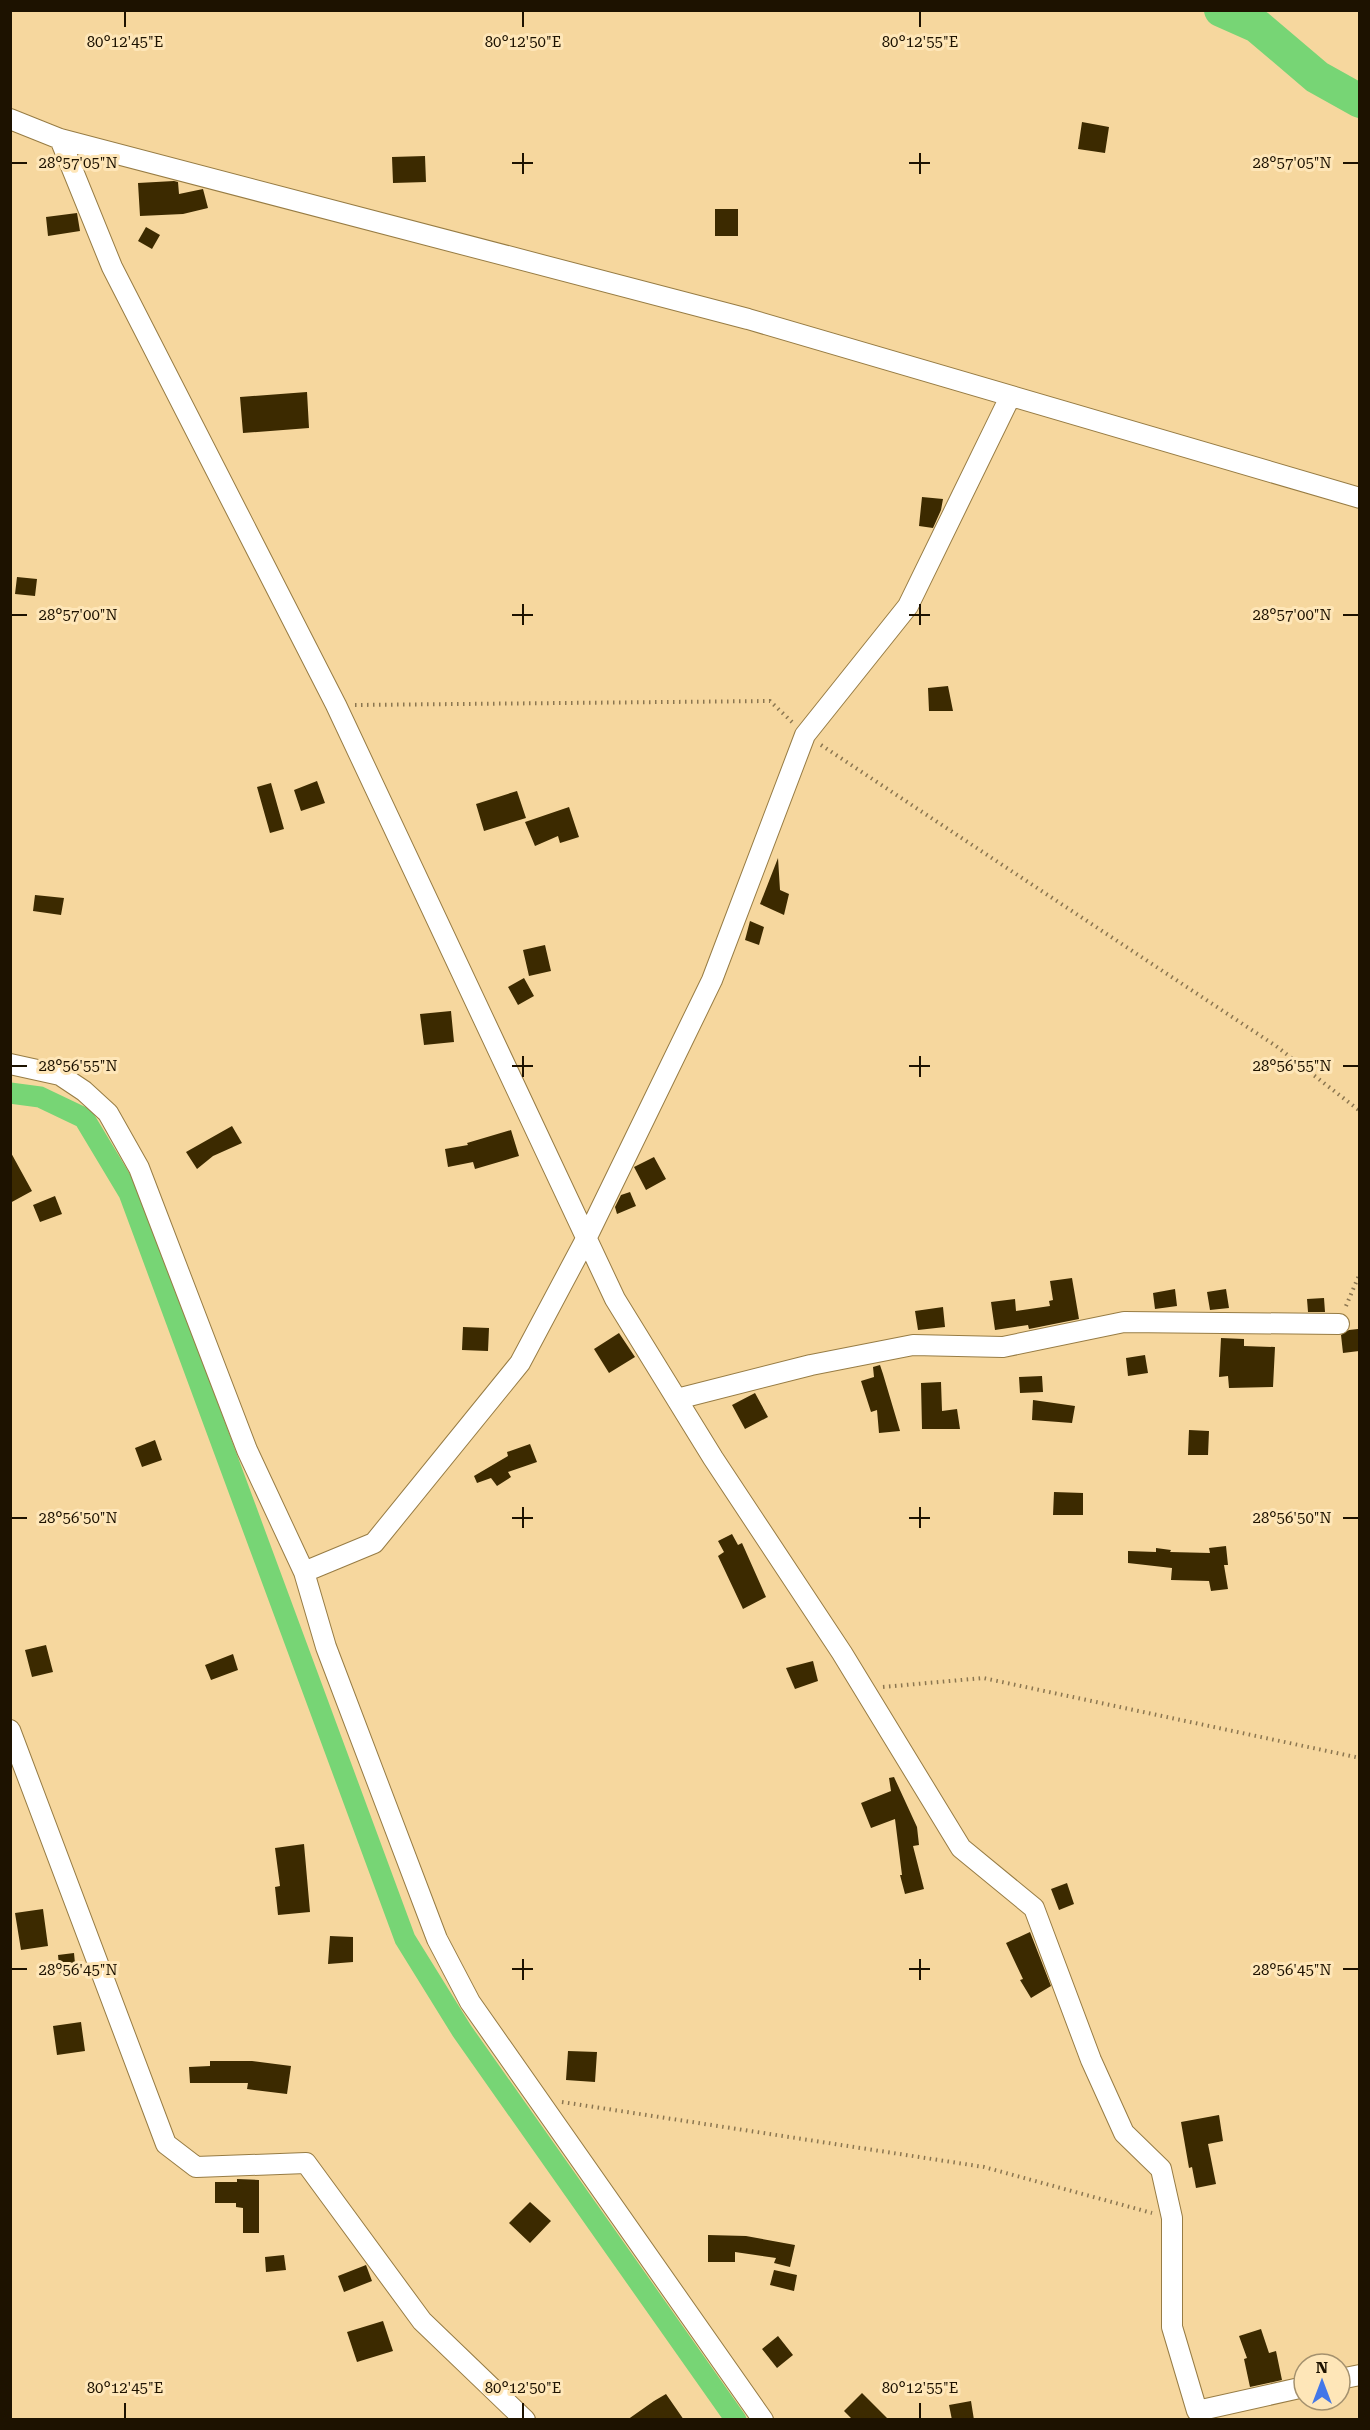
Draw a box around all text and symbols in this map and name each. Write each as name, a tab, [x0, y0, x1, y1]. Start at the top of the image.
text: 80°12'45"E	[87, 33, 163, 51]
text: 80°12'50"E	[485, 33, 561, 51]
text: 80°12'55"E	[882, 33, 958, 51]
text: 28°57'05"N	[38, 154, 118, 172]
text: 28°57'05"N	[1252, 154, 1332, 172]
text: 28°57'00"N	[38, 606, 118, 624]
text: 28°57'00"N	[1252, 606, 1332, 624]
text: 28°56'55"N	[38, 1057, 118, 1075]
text: 28°56'55"N	[1252, 1057, 1332, 1075]
text: 28°56'50"N	[38, 1509, 118, 1527]
text: 28°56'50"N	[1252, 1509, 1332, 1527]
text: 28°56'45"N	[38, 1961, 118, 1979]
text: 28°56'45"N	[1252, 1961, 1332, 1979]
north arrow	[1292, 2352, 1352, 2412]
text: N	[1316, 2358, 1328, 2377]
text: 80°12'45"E	[87, 2379, 163, 2397]
text: 80°12'50"E	[485, 2379, 561, 2397]
text: 80°12'55"E	[882, 2379, 958, 2397]

